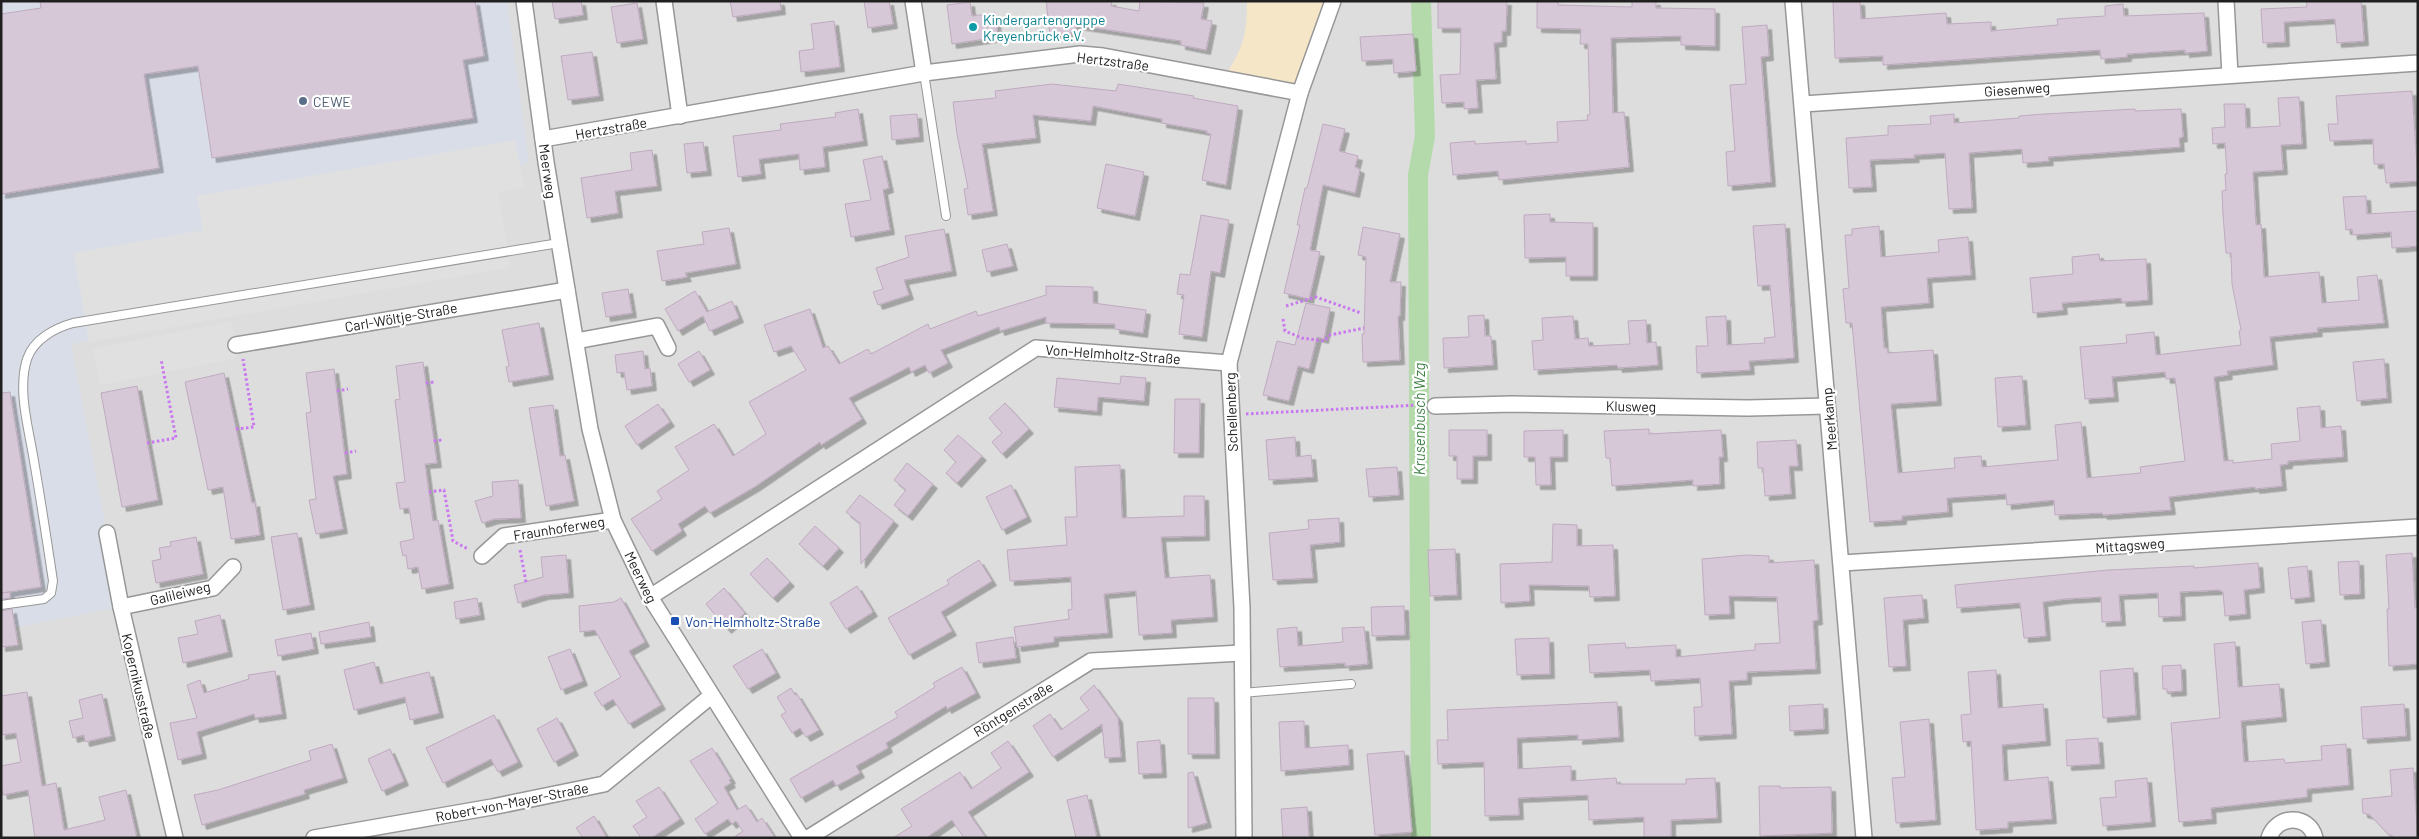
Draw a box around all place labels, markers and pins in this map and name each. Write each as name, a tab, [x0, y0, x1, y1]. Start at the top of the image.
place label: Kindergartengruppe Kreyenbrück e.V.	[983, 11, 1105, 44]
marker: Kindergartengruppe Kreyenbrück e.V.	[967, 21, 979, 33]
place label: CEWE	[313, 93, 351, 110]
marker: CEWE	[297, 95, 309, 107]
place label: Von-Helmholtz-Straße	[685, 613, 820, 630]
marker: Von-Helmholtz-Straße	[669, 615, 681, 627]

